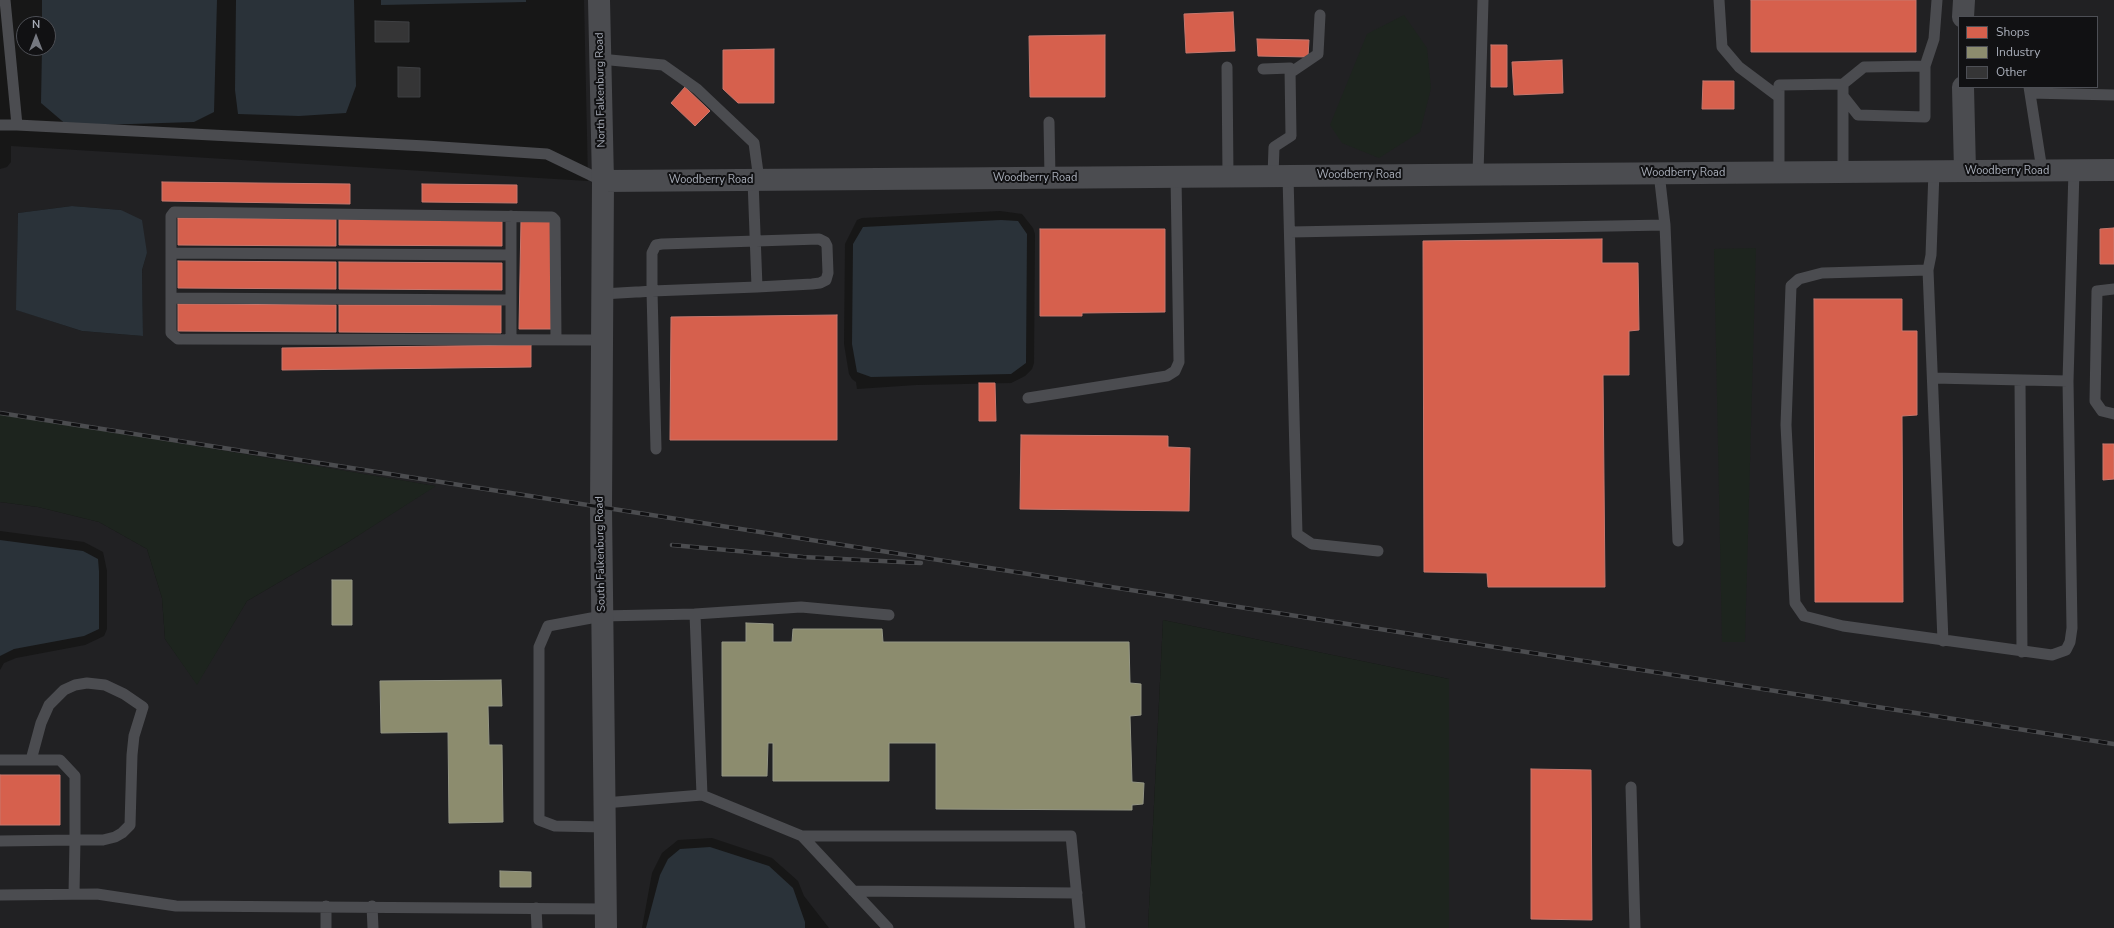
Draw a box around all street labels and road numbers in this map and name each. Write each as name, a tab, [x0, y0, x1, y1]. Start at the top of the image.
street label: North Falkenburg Road	[593, 32, 609, 148]
street label: Woodberry Road	[1965, 164, 2049, 178]
street label: Woodberry Road	[1641, 166, 1725, 180]
street label: Woodberry Road	[1317, 168, 1401, 182]
street label: Woodberry Road	[993, 171, 1077, 185]
street label: Woodberry Road	[669, 173, 753, 187]
street label: South Falkenburg Road	[593, 496, 609, 612]

